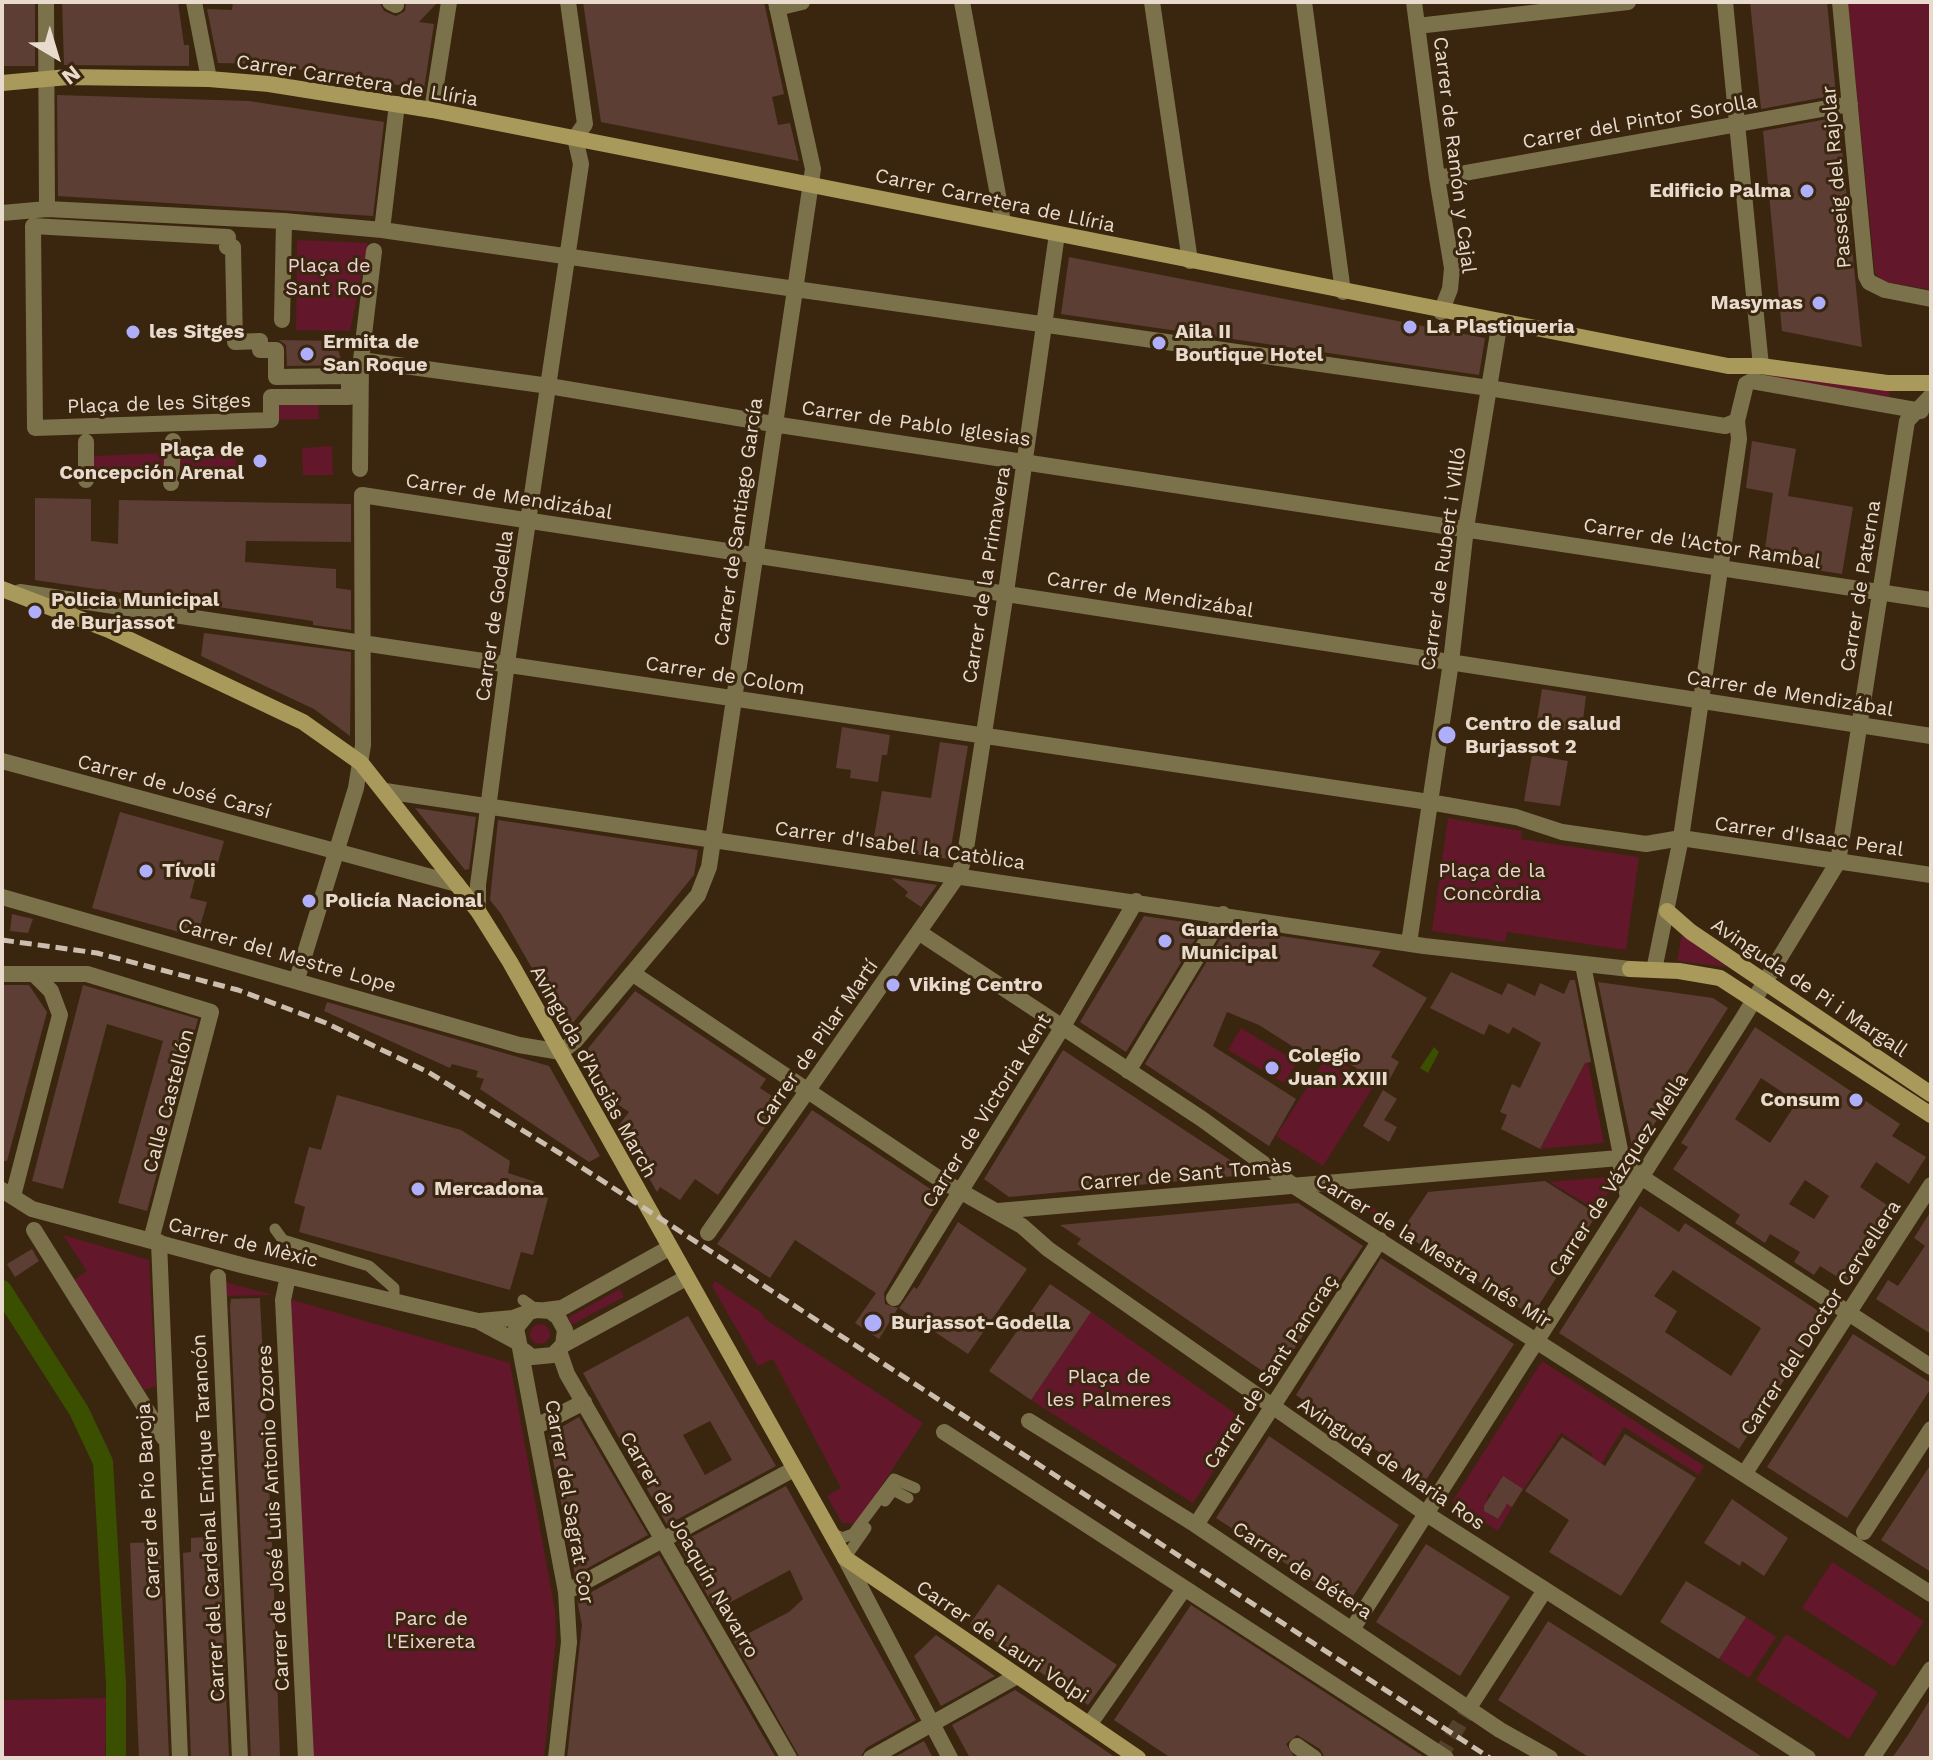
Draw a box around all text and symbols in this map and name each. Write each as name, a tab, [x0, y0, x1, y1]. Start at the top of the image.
north arrow	[16, 16, 96, 96]
street label: Carrer de Ramón y Cajal	[1428, 35, 1480, 275]
street label: Carrer Carretera de Llíria	[234, 50, 480, 112]
text: N	[57, 60, 85, 90]
street label: Passeig del Rajolar	[1817, 85, 1857, 269]
street label: Carrer del Pintor Sorolla	[1521, 90, 1759, 154]
street label: Carrer Carretera de Llíria	[873, 164, 1117, 238]
place label: Edificio Palma	[1649, 179, 1791, 203]
marker: Edificio Palma	[1798, 182, 1816, 200]
park label: Plaça de Sant Roc	[285, 254, 373, 301]
place label: Masymas	[1711, 291, 1803, 315]
marker: Masymas	[1810, 294, 1828, 312]
place label: La Plastiqueria	[1426, 315, 1575, 339]
marker: La Plastiqueria	[1401, 318, 1419, 336]
place label: les Sitges	[149, 320, 244, 344]
place label: Aila II Boutique Hotel	[1175, 320, 1323, 367]
marker: les Sitges	[124, 323, 142, 341]
place label: Ermita de San Roque	[323, 330, 428, 377]
marker: Aila II Boutique Hotel	[1150, 334, 1168, 352]
marker: Ermita de San Roque	[298, 345, 316, 363]
street label: Plaça de les Sitges	[67, 389, 251, 419]
street label: Carrer de Santiago García	[710, 396, 768, 648]
street label: Carrer de Pablo Iglesias	[800, 396, 1032, 452]
place label: Plaça de Concepción Arenal	[59, 438, 244, 485]
street label: Carrer de Rubert i Villó	[1416, 446, 1472, 672]
marker: Plaça de Concepción Arenal	[251, 452, 269, 470]
street label: Carrer de la Primavera	[958, 465, 1016, 685]
street label: Carrer de Mendizábal	[404, 469, 614, 525]
street label: Carrer de Paterna	[1836, 499, 1886, 673]
street label: Carrer de l'Actor Rambal	[1582, 513, 1822, 575]
street label: Carrer de Godella	[471, 529, 519, 703]
street label: Carrer de Mendizábal	[1045, 567, 1255, 623]
place label: Policia Municipal de Burjassot	[51, 588, 219, 635]
marker: Policia Municipal de Burjassot	[26, 603, 44, 621]
street label: Carrer de Colom	[643, 652, 807, 700]
street label: Carrer de Mendizábal	[1685, 666, 1895, 722]
place label: Centro de salud Burjassot 2	[1465, 712, 1621, 759]
marker: Centro de salud Burjassot 2	[1436, 724, 1458, 746]
street label: Carrer de José Carsí	[75, 750, 273, 824]
street label: Carrer d'Isaac Peral	[1713, 812, 1905, 862]
street label: Carrer d'Isabel la Catòlica	[773, 817, 1027, 875]
place label: Tívoli	[162, 859, 216, 883]
park label: Plaça de la Concòrdia	[1438, 859, 1546, 906]
marker: Tívoli	[137, 862, 155, 880]
place label: Policía Nacional	[325, 889, 483, 913]
marker: Policía Nacional	[300, 892, 318, 910]
street label: Carrer del Mestre Lope	[175, 913, 399, 999]
street label: Avinguda de Pi i Margall	[1706, 913, 1912, 1063]
place label: Guarderia Municipal	[1181, 918, 1278, 965]
marker: Guarderia Municipal	[1156, 932, 1174, 950]
street label: Carrer de Pilar Martí	[750, 955, 884, 1131]
street label: Avinguda d'Ausiàs March	[525, 962, 661, 1182]
place label: Viking Centro	[909, 973, 1043, 997]
marker: Viking Centro	[884, 976, 902, 994]
street label: Carrer de Victoria Kent	[917, 1009, 1057, 1213]
street label: Calle Castellón	[138, 1027, 200, 1175]
place label: Colegio Juan XXIII	[1288, 1044, 1388, 1091]
marker: Colegio Juan XXIII	[1263, 1059, 1281, 1077]
street label: Carrer de Vázquez Mella	[1544, 1069, 1694, 1281]
place label: Consum	[1760, 1088, 1840, 1112]
marker: Consum	[1847, 1091, 1865, 1109]
street label: Carrer de Sant Tomàs	[1079, 1154, 1293, 1196]
street label: Carrer de la Mestra Inés Mir	[1311, 1168, 1555, 1334]
place label: Mercadona	[434, 1177, 544, 1201]
marker: Mercadona	[409, 1180, 427, 1198]
street label: Carrer del Doctor Cervellera	[1736, 1196, 1906, 1440]
street label: Carrer de Mèxic	[166, 1213, 320, 1273]
street label: Carrer de Sant Pancraç	[1199, 1270, 1343, 1474]
place label: Burjassot-Godella	[891, 1311, 1070, 1335]
marker: Burjassot-Godella	[862, 1312, 884, 1334]
street label: Carrer del Cardenal Enrique Tarancón	[187, 1333, 231, 1703]
street label: Carrer de José Luis Antonio Ozores	[253, 1344, 295, 1692]
park label: Plaça de les Palmeres	[1046, 1365, 1172, 1412]
street label: Avinguda de Maria Ros	[1293, 1392, 1489, 1536]
street label: Carrer del Sagrat Cor	[539, 1398, 599, 1606]
street label: Carrer de Pío Baroja	[132, 1403, 166, 1599]
street label: Carrer de Joaquín Navarro	[614, 1428, 764, 1662]
street label: Carrer de Bétera	[1228, 1517, 1376, 1625]
street label: Carrer de Lauri Volpi	[911, 1575, 1093, 1709]
park label: Parc de l'Eixereta	[387, 1607, 475, 1654]

